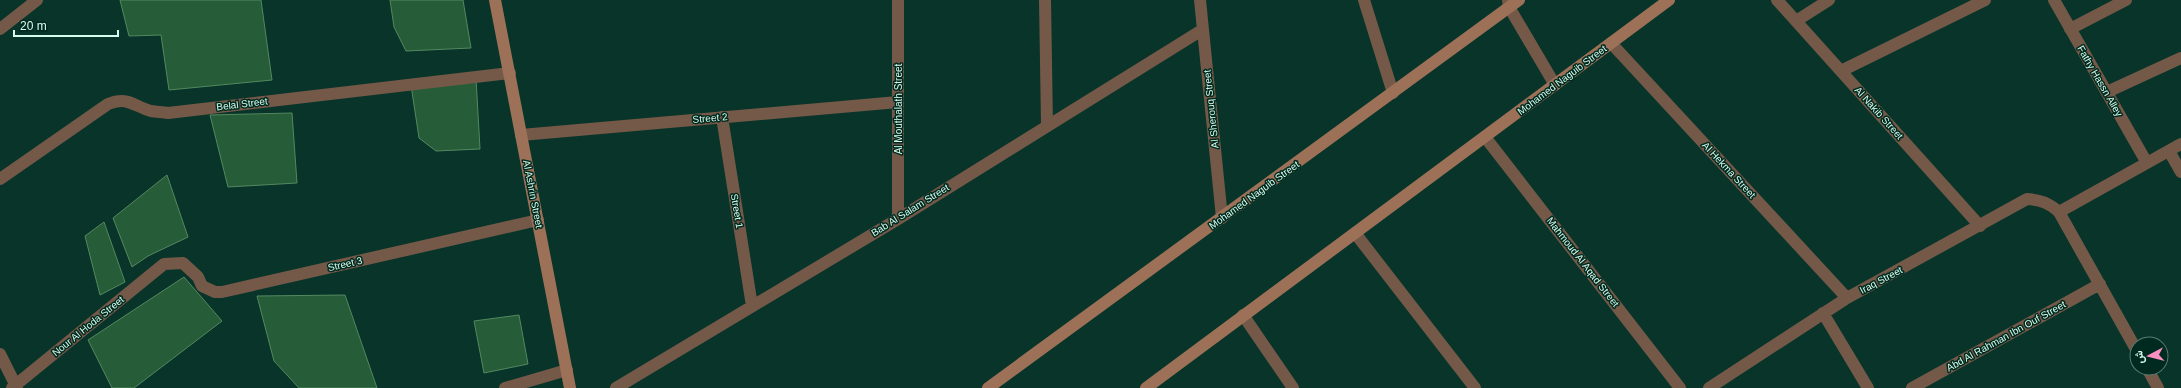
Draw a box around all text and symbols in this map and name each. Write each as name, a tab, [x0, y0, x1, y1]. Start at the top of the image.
scale bar	[14, 12, 118, 38]
text: 20 m	[20, 19, 47, 33]
street label: Mohamed Naguib Street	[1515, 43, 1609, 117]
street label: Fathy Hassn Alley	[2075, 44, 2125, 118]
street label: Al Mouthalath Street	[893, 63, 904, 154]
street label: Al Sherouq Street	[1201, 69, 1221, 149]
street label: Al Nakib Street	[1853, 85, 1906, 142]
street label: Belal Street	[216, 95, 269, 113]
street label: Street 2	[692, 111, 728, 125]
street label: Al Hekma Street	[1700, 140, 1758, 201]
street label: Al Ashrin Street	[521, 159, 545, 229]
street label: Mohamed Naguib Street	[1207, 159, 1301, 231]
street label: Bab Al Salam Street	[869, 182, 951, 238]
street label: Street 1	[729, 193, 745, 230]
street label: Mahmoud Al Aqad Street	[1545, 215, 1622, 309]
street label: Street 3	[327, 255, 364, 273]
street label: Iraq Street	[1858, 264, 1904, 296]
street label: Nour Al Hoda Street	[50, 294, 126, 358]
street label: Abd Al Rahman Ibn Ouf Street	[1945, 298, 2068, 373]
north arrow	[2129, 336, 2169, 376]
text: ش	[2132, 350, 2147, 365]

